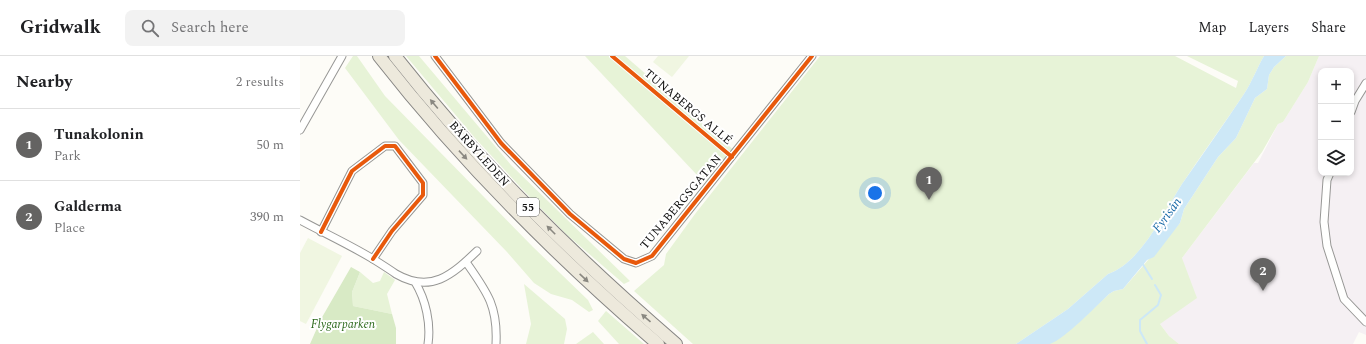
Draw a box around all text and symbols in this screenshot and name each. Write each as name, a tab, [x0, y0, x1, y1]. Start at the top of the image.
search box	[125, 10, 405, 46]
text: Gridwalk	[20, 13, 101, 42]
text: Search here	[171, 16, 249, 39]
icon: search	[139, 17, 161, 39]
text: Map	[1198, 17, 1227, 38]
text: Layers	[1249, 17, 1289, 38]
text: Share	[1311, 17, 1346, 38]
street label: TUNABERGS ALLÉ	[640, 64, 736, 150]
map controls	[1318, 68, 1354, 176]
button: +	[1318, 68, 1354, 104]
text: Nearby	[16, 69, 72, 95]
text: 2 results	[236, 72, 284, 92]
one-way arrow	[430, 99, 439, 109]
button: −	[1318, 104, 1354, 140]
street label: BÄRBYLEDEN	[444, 117, 514, 191]
text: Tunakolonin	[54, 123, 144, 146]
text: 1	[25, 135, 33, 155]
text: 50 m	[257, 135, 284, 155]
button: layers	[1318, 140, 1354, 176]
text: Park	[54, 146, 81, 166]
one-way arrow	[459, 150, 468, 161]
street label: TUNABERGSGATAN	[635, 150, 727, 254]
pin: 1	[916, 167, 942, 200]
your location	[865, 183, 885, 203]
water label: Fyrisån	[1147, 193, 1187, 237]
text: Galderma	[54, 195, 122, 218]
road number: 55	[517, 198, 539, 216]
text: 2	[25, 207, 33, 227]
text: 390 m	[250, 207, 284, 227]
text: Place	[54, 218, 85, 238]
one-way arrow	[546, 225, 556, 235]
pin: 2	[1250, 258, 1276, 291]
one-way arrow	[579, 273, 589, 283]
one-way arrow	[641, 314, 652, 323]
park label: Flygarparken	[311, 315, 376, 334]

